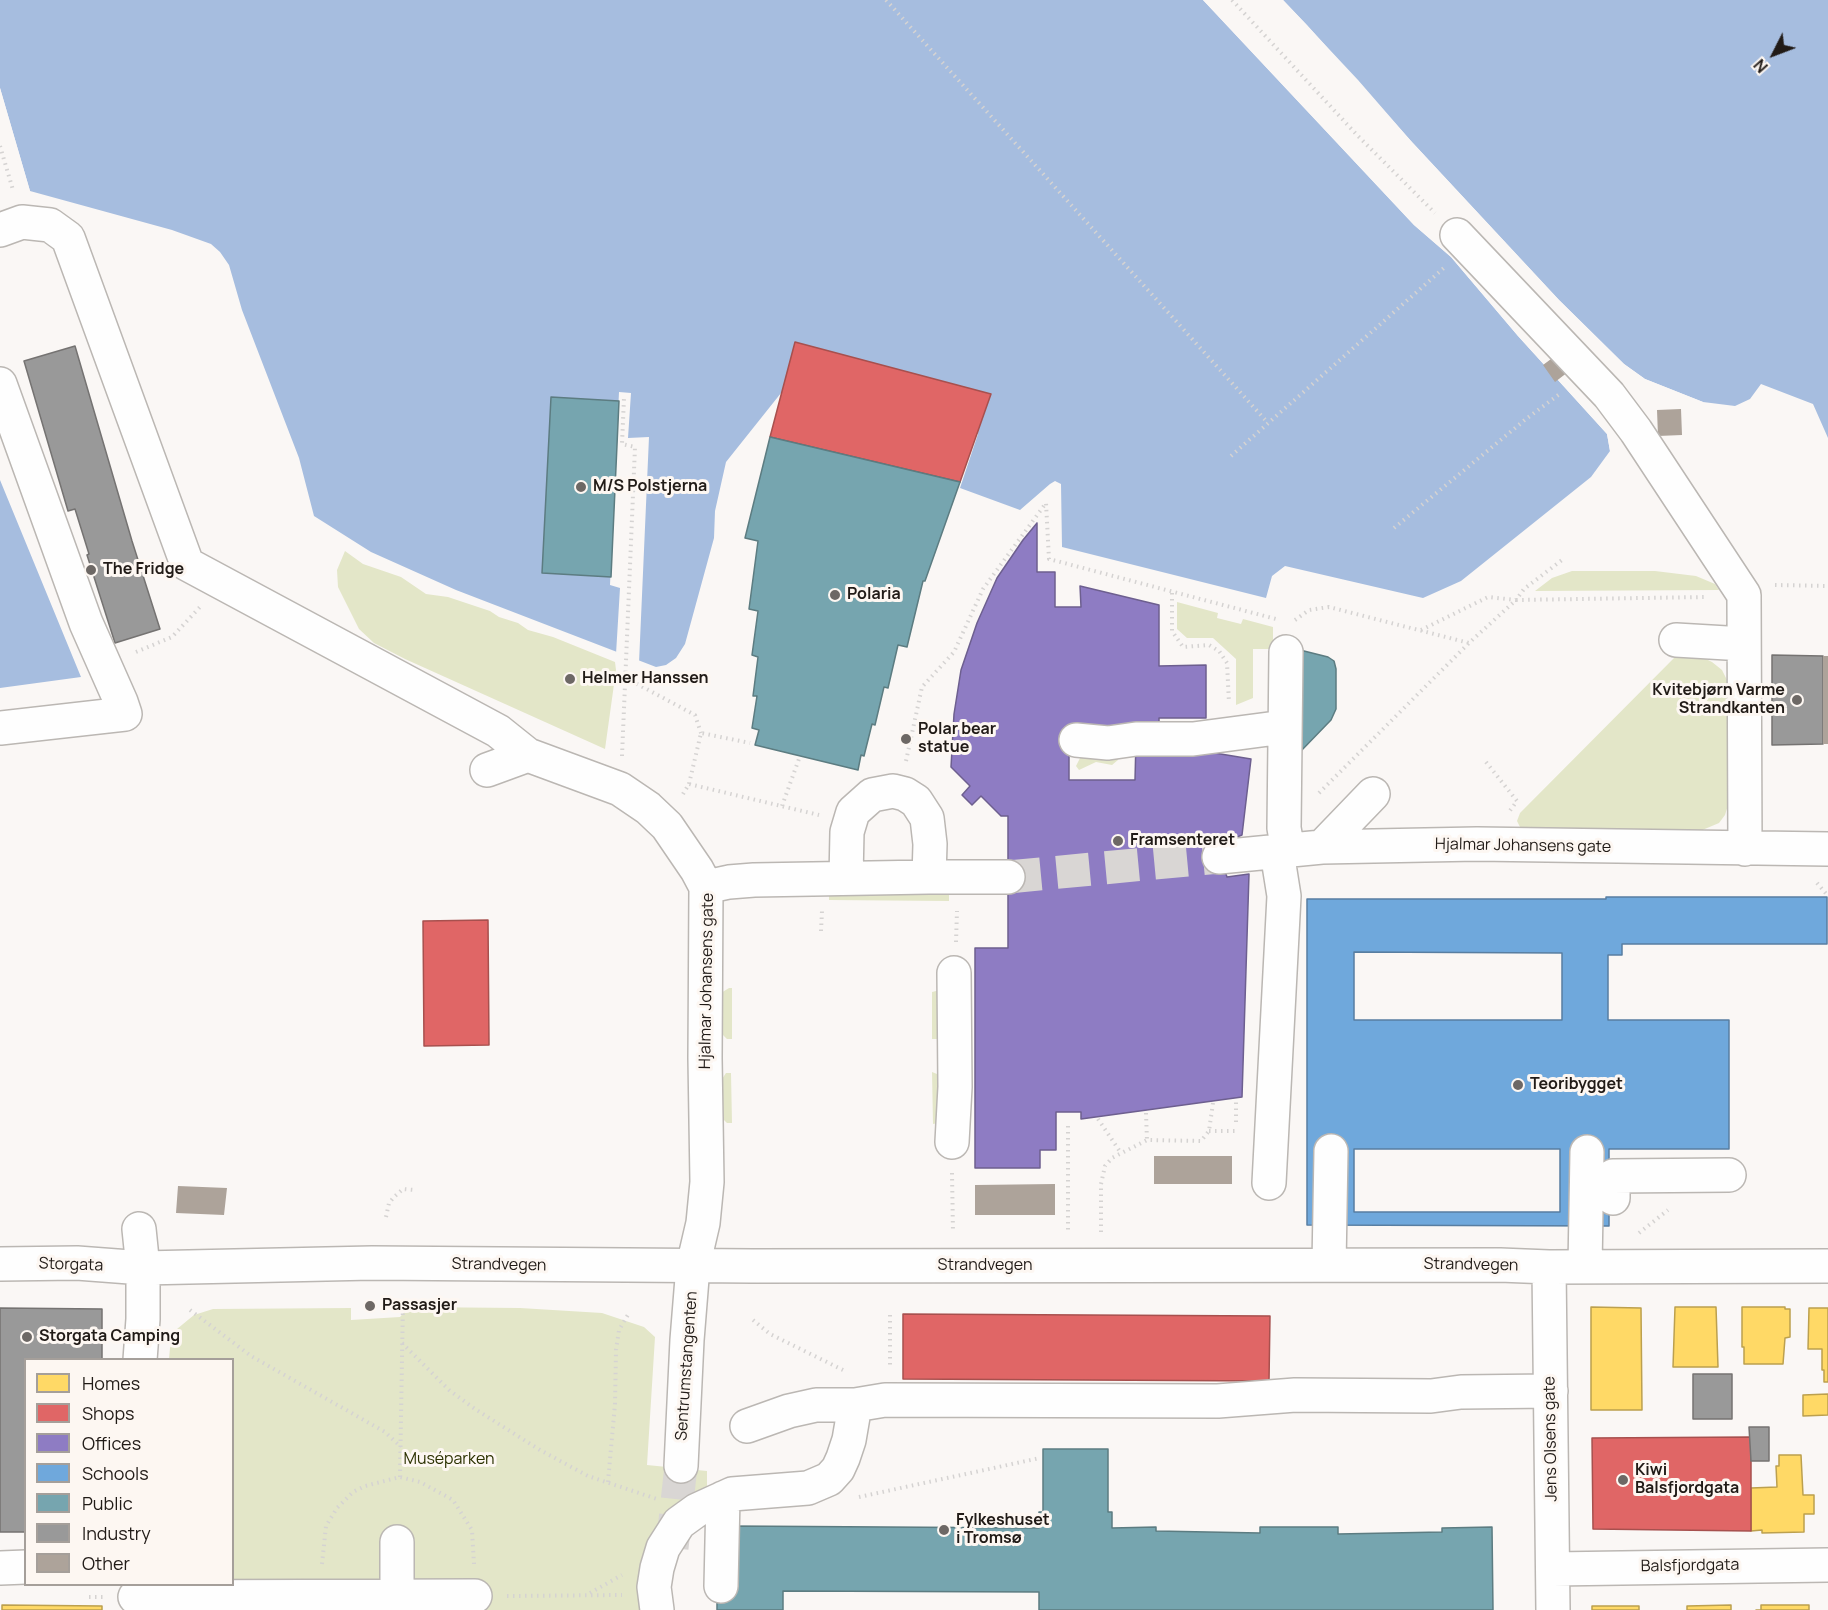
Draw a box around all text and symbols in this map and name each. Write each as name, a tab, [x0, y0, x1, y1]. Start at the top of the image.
north arrow	[1744, 24, 1804, 84]
text: N	[1749, 54, 1773, 78]
place label: M/S Polstjerna	[593, 477, 707, 497]
marker: M/S Polstjerna	[574, 480, 588, 494]
place label: The Fridge	[103, 560, 184, 580]
marker: The Fridge	[84, 563, 98, 577]
place label: Polaria	[847, 585, 901, 605]
marker: Polaria	[828, 588, 842, 602]
place label: Helmer Hanssen	[582, 669, 709, 689]
marker: Helmer Hanssen	[563, 672, 577, 686]
place label: Kvitebjørn Varme Strandkanten	[1652, 681, 1785, 719]
marker: Kvitebjørn Varme Strandkanten	[1790, 693, 1804, 707]
place label: Polar bear statue	[918, 720, 996, 758]
marker: Polar bear statue	[899, 732, 913, 746]
place label: Framsenteret	[1130, 831, 1235, 851]
marker: Framsenteret	[1111, 834, 1125, 848]
street label: Hjalmar Johansens gate	[1435, 835, 1611, 857]
street label: Hjalmar Johansens gate	[696, 893, 718, 1069]
place label: Teoribygget	[1530, 1075, 1623, 1095]
marker: Teoribygget	[1511, 1078, 1525, 1092]
street label: Storgata	[38, 1254, 104, 1276]
street label: Strandvegen	[451, 1255, 547, 1275]
street label: Strandvegen	[1423, 1255, 1519, 1275]
street label: Strandvegen	[938, 1256, 1032, 1276]
street label: Sentrumstangenten	[672, 1291, 702, 1441]
place label: Passasjer	[382, 1296, 457, 1316]
marker: Passasjer	[363, 1299, 377, 1313]
place label: Storgata Camping	[39, 1327, 180, 1347]
marker: Storgata Camping	[20, 1330, 34, 1344]
legend	[24, 1358, 234, 1586]
text: Homes	[82, 1371, 140, 1395]
street label: Jens Olsens gate	[1540, 1376, 1562, 1502]
text: Shops	[82, 1401, 134, 1425]
text: Offices	[82, 1431, 141, 1455]
park label: Muséparken	[404, 1450, 494, 1470]
text: Schools	[82, 1461, 149, 1485]
place label: Kiwi Balsfjordgata	[1635, 1461, 1739, 1499]
marker: Kiwi Balsfjordgata	[1616, 1473, 1630, 1487]
text: Public	[82, 1491, 133, 1515]
place label: Fylkeshuset i Tromsø	[956, 1511, 1050, 1549]
text: Industry	[82, 1521, 151, 1545]
marker: Fylkeshuset i Tromsø	[937, 1523, 951, 1537]
text: Other	[82, 1551, 130, 1575]
street label: Balsfjordgata	[1640, 1556, 1740, 1576]

